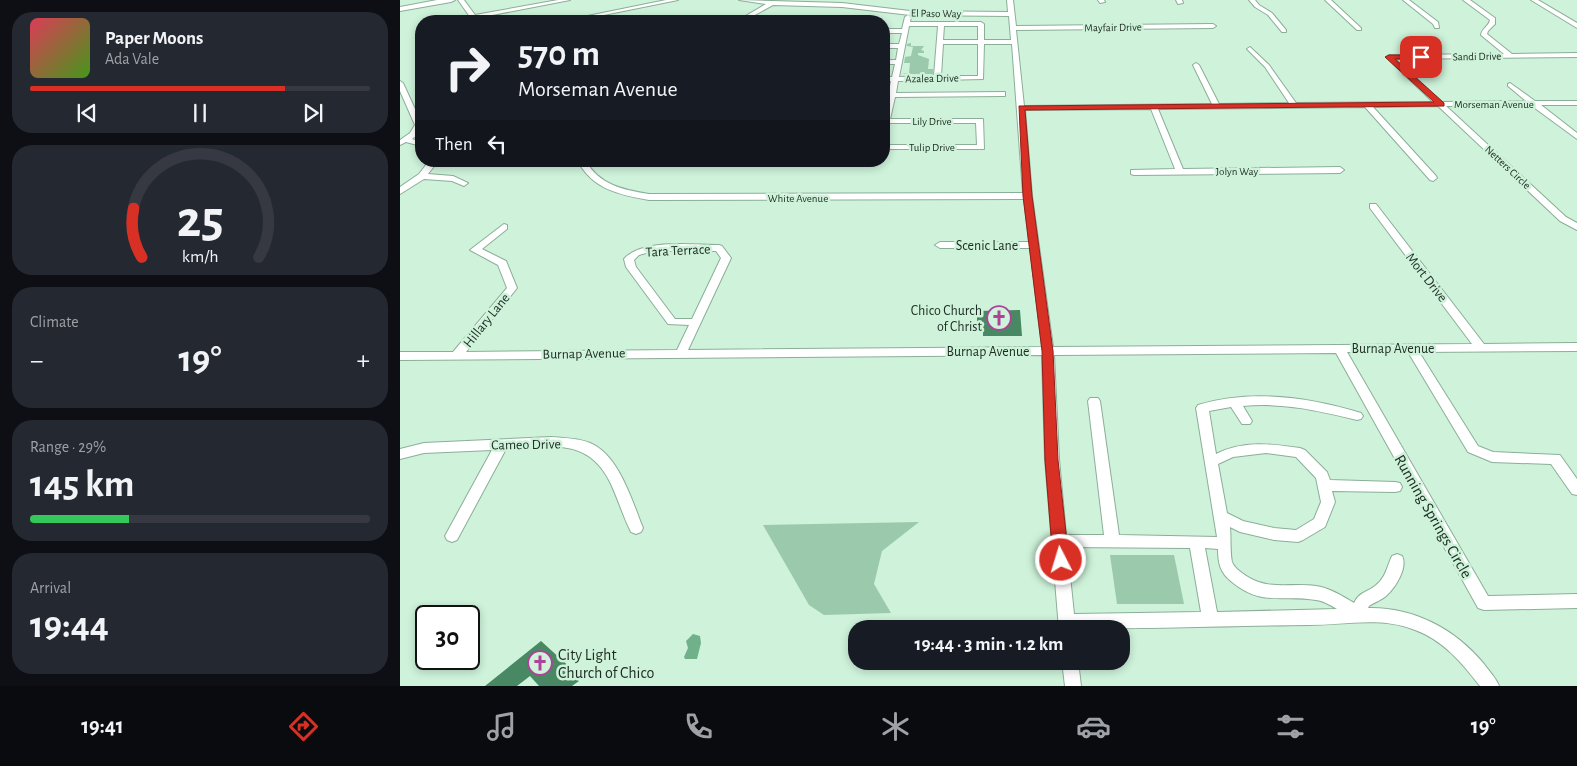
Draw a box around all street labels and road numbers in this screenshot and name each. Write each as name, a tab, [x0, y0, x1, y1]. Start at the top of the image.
street label: El Paso Way	[911, 8, 962, 19]
street label: Mayfair Drive	[1084, 21, 1142, 34]
street label: Sandi Drive	[1453, 51, 1501, 62]
street label: Azalea Drive	[905, 73, 959, 84]
street label: Morseman Avenue	[1454, 99, 1534, 110]
street label: Lily Drive	[912, 116, 952, 127]
street label: Tulip Drive	[909, 142, 955, 153]
street label: Netters Circle	[1483, 144, 1533, 191]
street label: Jolyn Way	[1216, 166, 1258, 177]
street label: White Avenue	[768, 193, 828, 204]
street label: Scenic Lane	[956, 239, 1018, 253]
street label: Tara Terrace	[645, 242, 711, 260]
street label: Mort Drive	[1403, 250, 1450, 305]
street label: Hillary Lane	[461, 291, 513, 350]
street label: Burnap Avenue	[1352, 342, 1434, 356]
street label: Burnap Avenue	[947, 345, 1029, 359]
street label: Burnap Avenue	[542, 346, 626, 362]
street label: Cameo Drive	[491, 437, 561, 453]
street label: Running Springs Circle	[1391, 452, 1475, 581]

